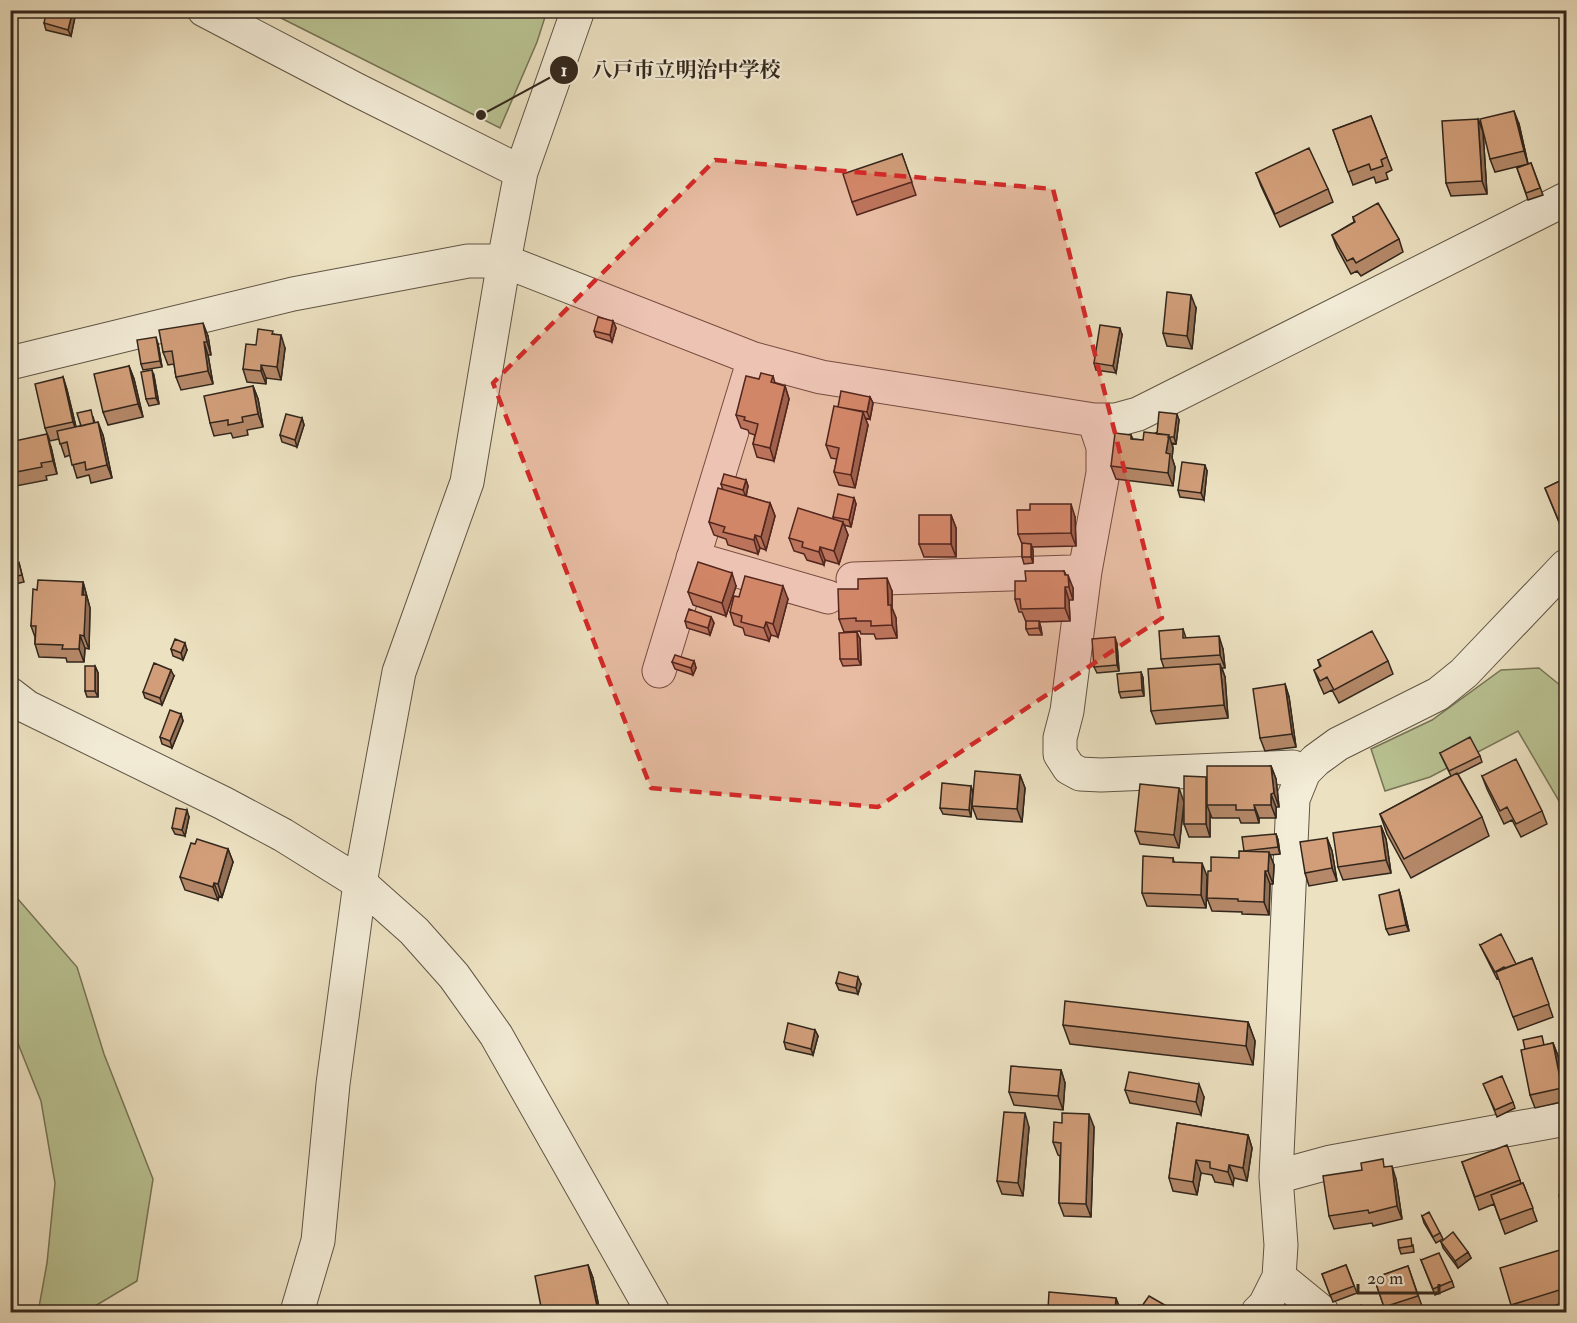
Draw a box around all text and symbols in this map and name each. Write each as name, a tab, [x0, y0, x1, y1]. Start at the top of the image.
callout: 八戸市立明治中学校	[549, 50, 792, 89]
text: 八戸市立明治中学校	[592, 57, 781, 84]
text: 1	[561, 59, 567, 82]
scale bar	[1358, 1257, 1439, 1295]
text: 20 m	[1367, 1267, 1403, 1290]

